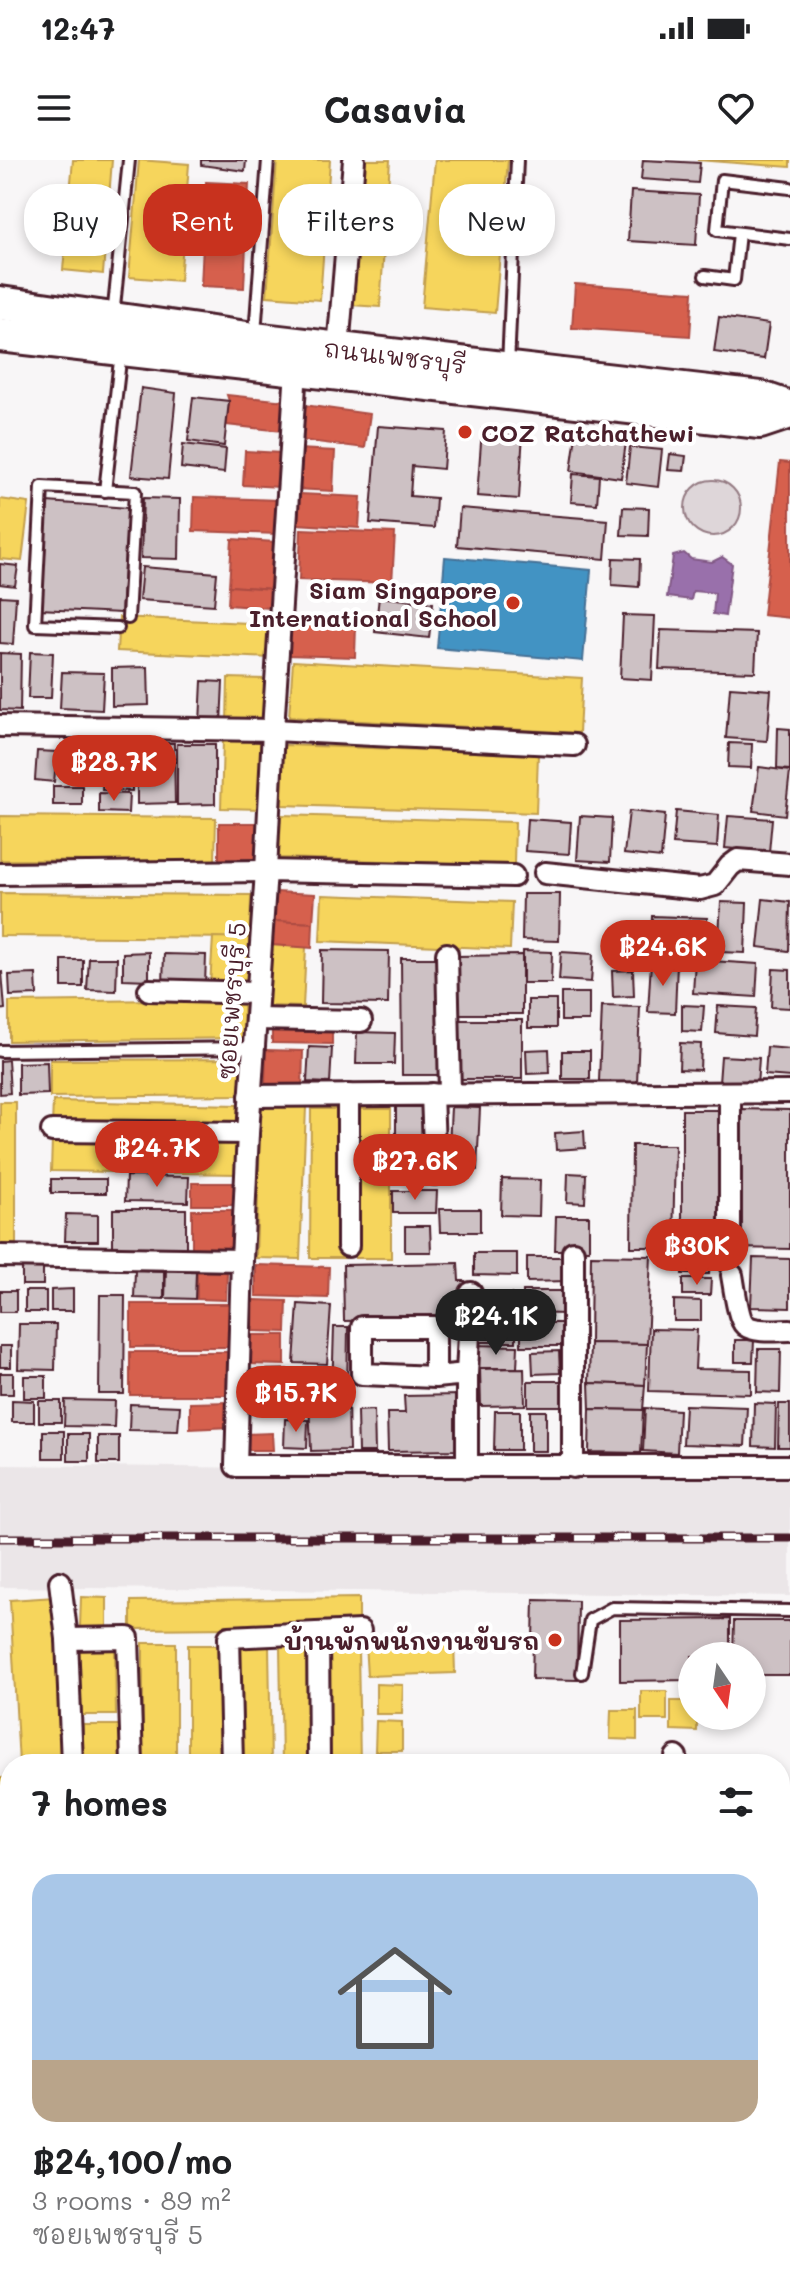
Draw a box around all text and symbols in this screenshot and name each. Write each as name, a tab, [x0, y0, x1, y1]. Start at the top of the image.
text: 12:47	[40, 8, 115, 48]
text: Casavia	[324, 85, 466, 132]
icon: menu	[32, 86, 76, 130]
icon: heart	[714, 86, 758, 130]
chip: Buy	[24, 184, 127, 256]
chip: Rent	[143, 184, 262, 256]
chip: Filters	[278, 184, 423, 256]
chip: New	[439, 184, 555, 256]
street label: ถนนเพชรบุรี	[322, 332, 468, 383]
place label: COZ Ratchathewi	[481, 417, 695, 448]
marker: COZ Ratchathewi	[456, 423, 474, 441]
place label: Siam Singapore International School	[249, 574, 497, 633]
marker: Siam Singapore International School	[504, 594, 522, 612]
pin: ฿28.7K	[49, 735, 179, 803]
text: ฿28.7K	[70, 744, 158, 778]
pin: ฿24.6K	[598, 920, 728, 988]
street label: ซอยเพชรบุรี 5	[210, 921, 255, 1081]
text: ฿24.6K	[618, 929, 708, 963]
pin: ฿24.7K	[92, 1121, 222, 1189]
text: ฿24.7K	[113, 1130, 201, 1164]
pin: ฿27.6K	[350, 1134, 480, 1202]
text: ฿27.6K	[371, 1143, 459, 1177]
pin: ฿30K	[650, 1219, 744, 1287]
text: ฿30K	[664, 1228, 730, 1262]
pin: ฿24.1K	[431, 1289, 561, 1357]
text: ฿24.1K	[453, 1298, 539, 1332]
pin: ฿15.7K	[231, 1366, 361, 1434]
text: ฿15.7K	[254, 1375, 338, 1409]
place label: บ้านพักพนักงานขับรถ	[284, 1625, 539, 1656]
marker: บ้านพักพนักงานขับรถ	[546, 1631, 564, 1649]
north arrow	[678, 1642, 766, 1730]
map controls	[678, 1642, 766, 1730]
text: 7 homes	[32, 1780, 168, 1825]
icon: filters	[714, 1780, 758, 1824]
icon: home	[323, 1926, 467, 2070]
text: ฿24,100/mo	[32, 2138, 232, 2183]
text: 3 rooms · 89 m²	[32, 2183, 231, 2217]
text: ซอยเพชรบุรี 5	[32, 2217, 203, 2251]

